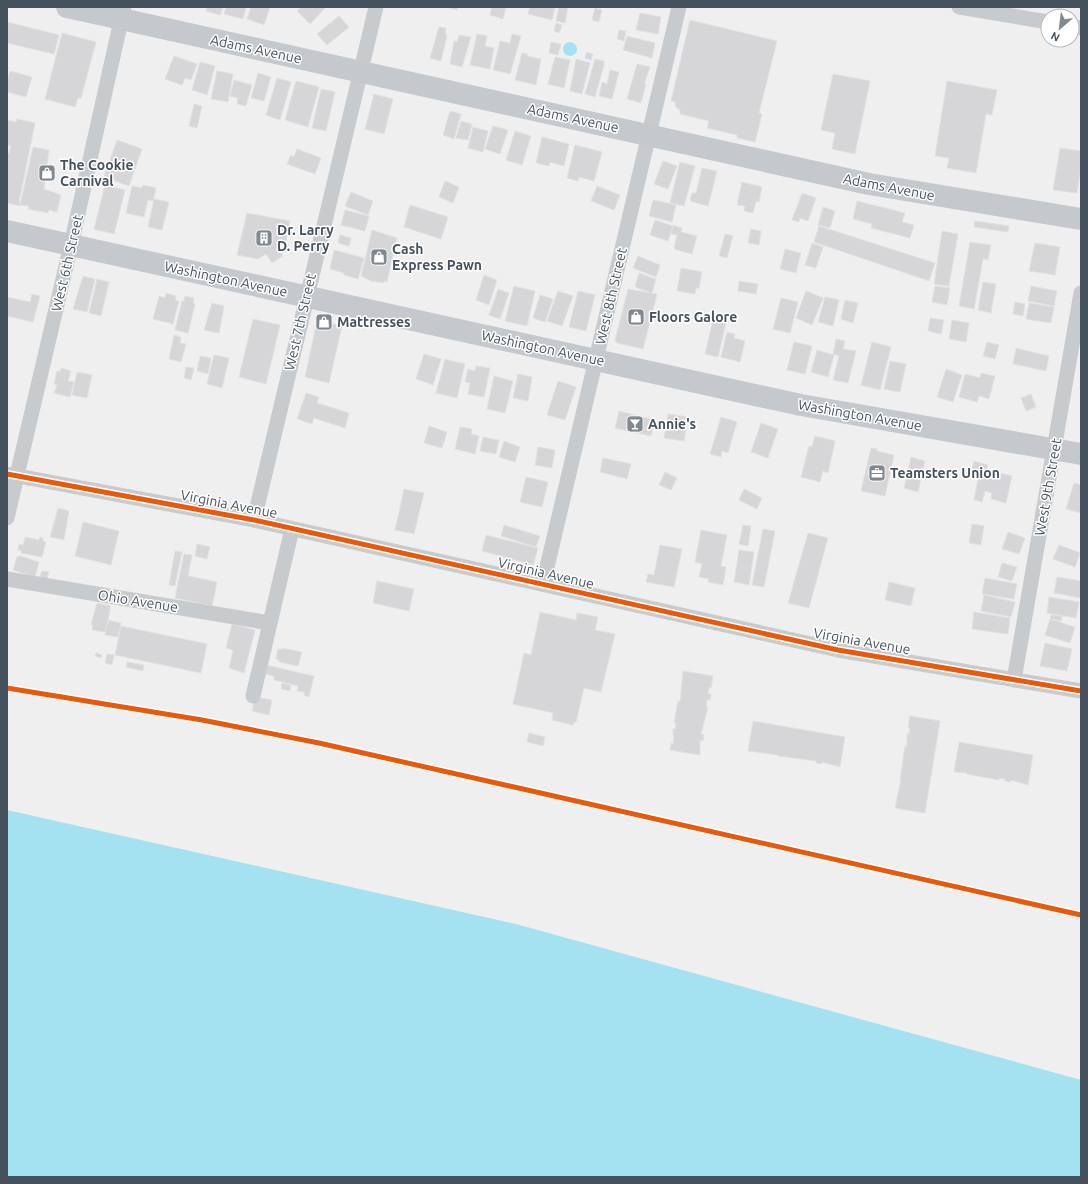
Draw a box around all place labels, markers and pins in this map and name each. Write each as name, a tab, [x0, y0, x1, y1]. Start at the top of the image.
place label: The Cookie Carnival	[60, 157, 133, 189]
shop icon: The Cookie Carnival	[37, 163, 57, 183]
place label: Dr. Larry D. Perry	[277, 222, 334, 254]
building icon: Dr. Larry D. Perry	[254, 228, 274, 248]
place label: Cash Express Pawn	[392, 241, 482, 273]
shop icon: Cash Express Pawn	[369, 247, 389, 267]
shop icon: Floors Galore	[626, 307, 646, 327]
place label: Floors Galore	[649, 309, 737, 325]
shop icon: Mattresses	[314, 312, 334, 332]
place label: Mattresses	[337, 314, 411, 330]
bar icon: Annie's	[625, 414, 645, 434]
place label: Annie's	[648, 416, 697, 432]
office icon: Teamsters Union	[867, 463, 887, 483]
place label: Teamsters Union	[890, 465, 1000, 481]

